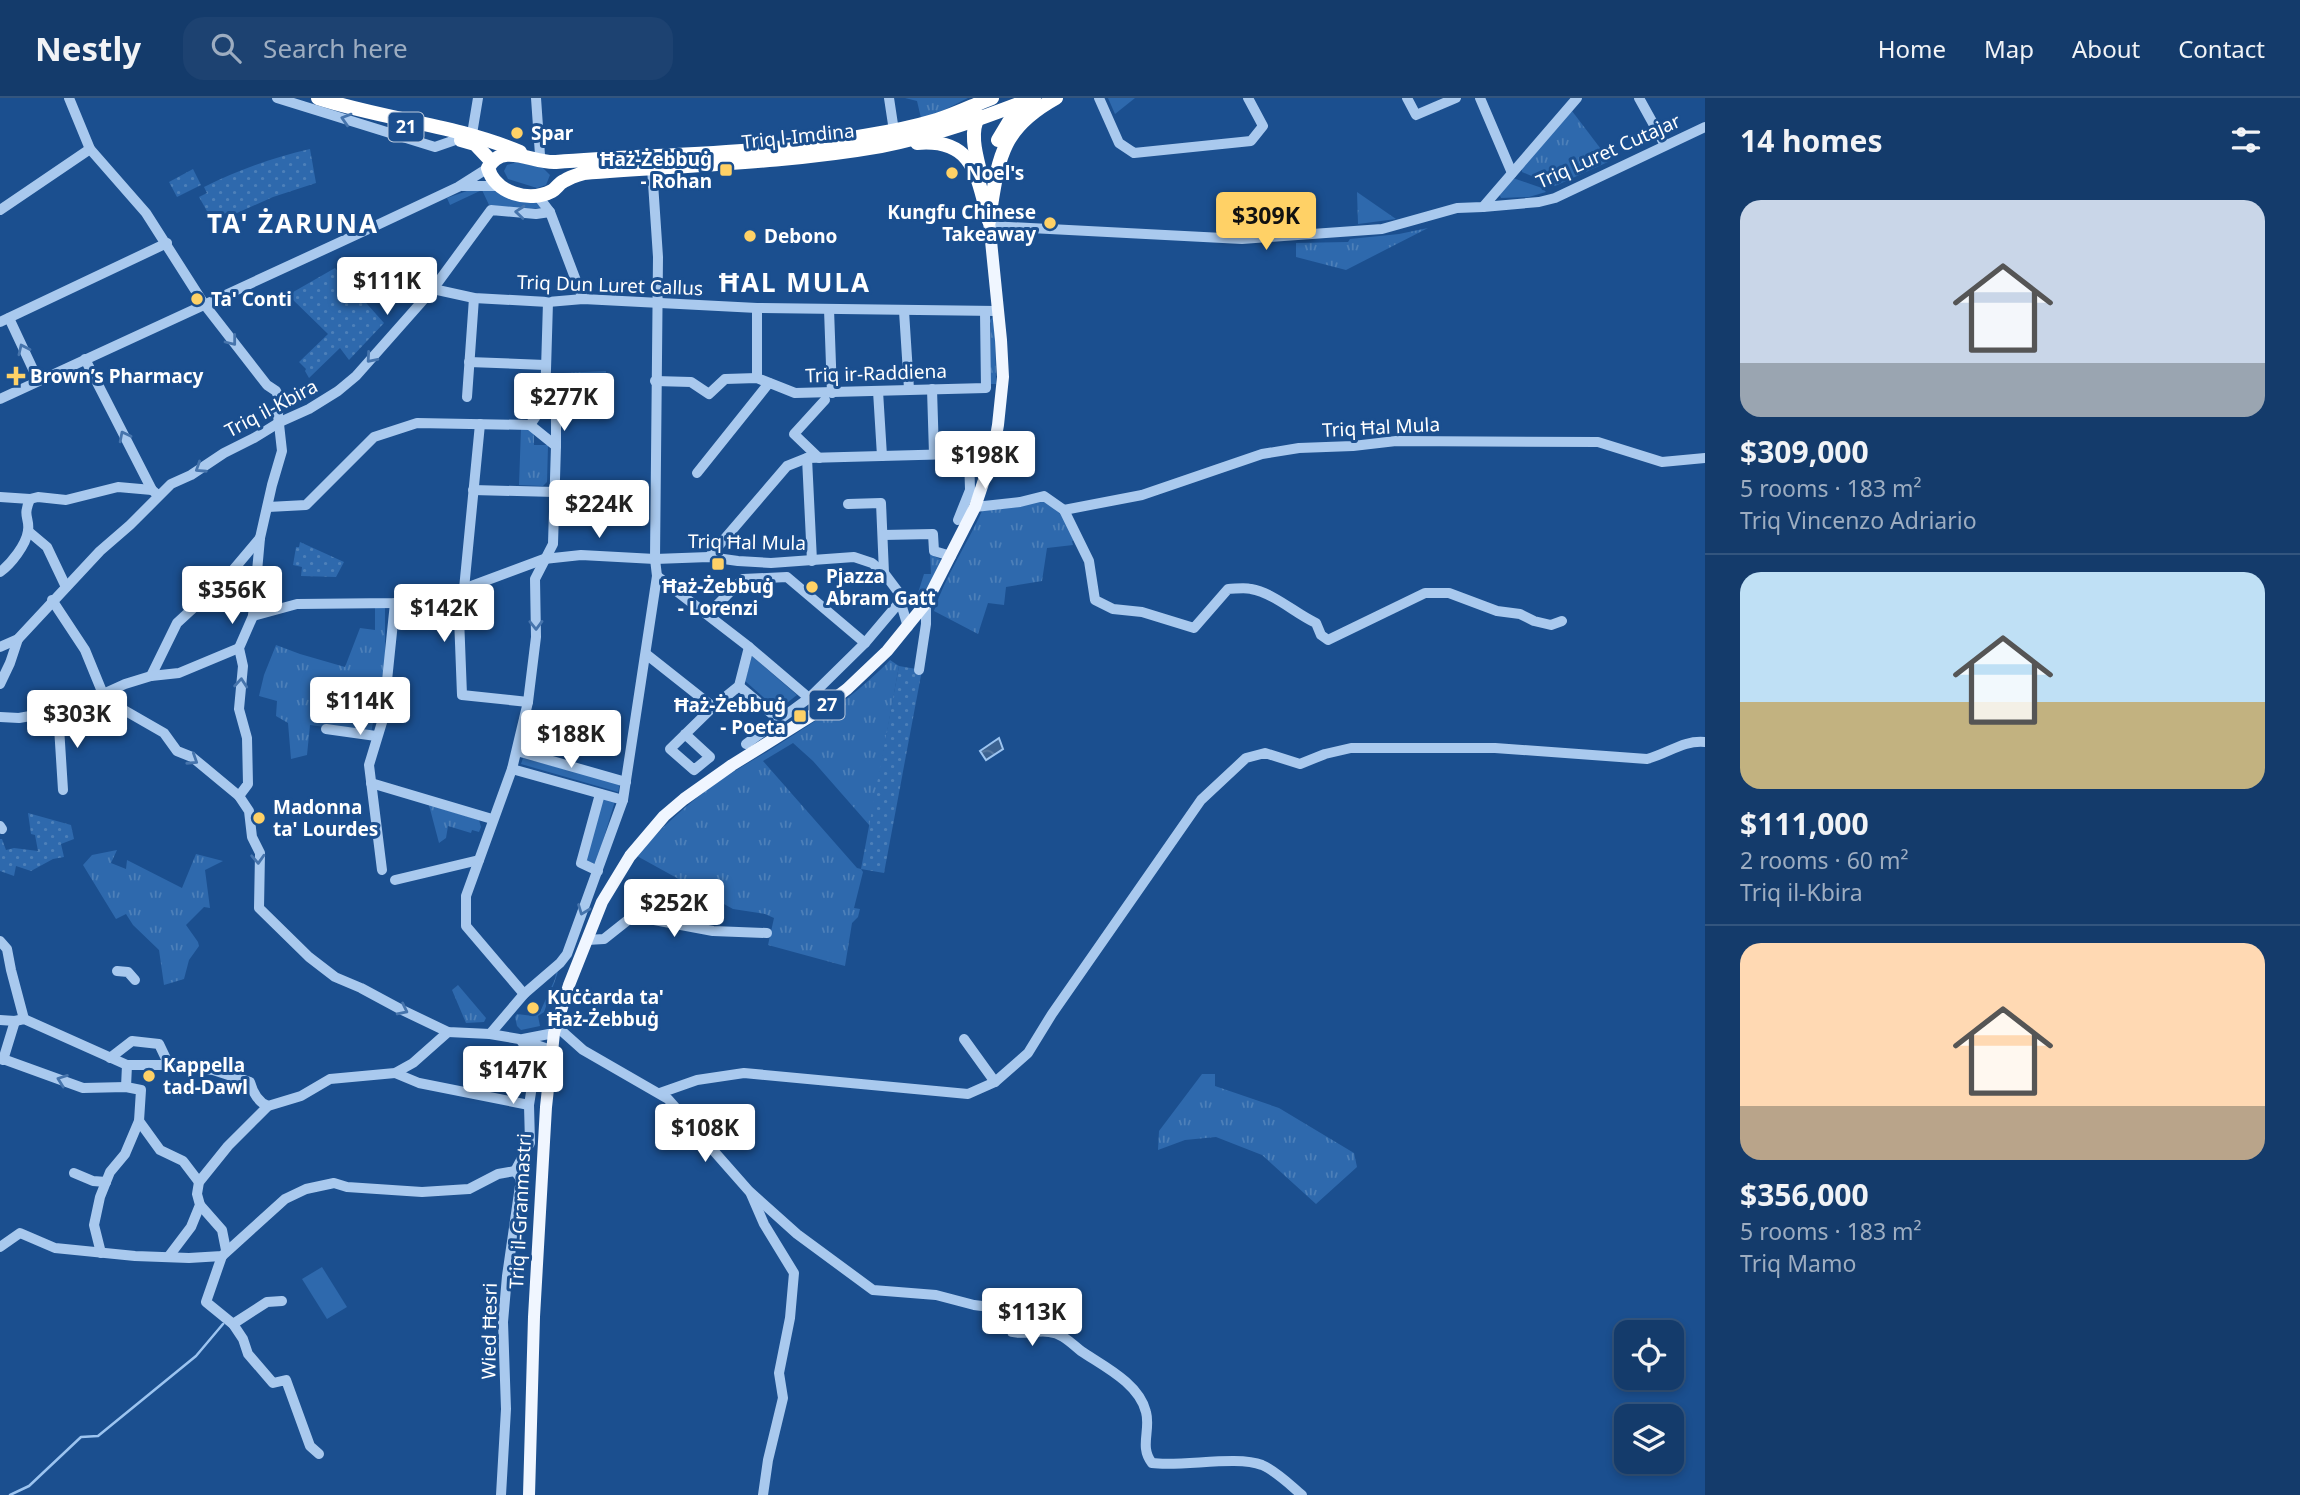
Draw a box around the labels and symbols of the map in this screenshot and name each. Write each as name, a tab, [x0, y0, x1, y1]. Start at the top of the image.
street label: Triq Luret Cutajar	[1532, 107, 1684, 194]
one-way arrow	[341, 113, 353, 128]
road number: 21	[388, 113, 424, 142]
street label: Triq l-Imdina	[740, 117, 856, 155]
place label: Spar	[531, 120, 574, 146]
marker: Spar	[509, 125, 525, 141]
place label: Ħaż-Żebbuġ - Rohan	[600, 146, 712, 194]
place label: Noel's	[966, 160, 1024, 186]
marker: Ħaż-Żebbuġ - Rohan	[718, 162, 734, 178]
marker: Noel's	[944, 165, 960, 181]
pin: $309K	[1217, 192, 1315, 252]
place label: Kungfu Chinese Takeaway	[887, 199, 1036, 247]
district label: TA' ŻARUNA	[207, 205, 379, 241]
one-way arrow	[515, 205, 526, 220]
marker: Kungfu Chinese Takeaway	[1042, 215, 1058, 231]
place label: Debono	[764, 223, 837, 249]
marker: Debono	[742, 228, 758, 244]
pin: $111K	[338, 258, 436, 317]
district label: ĦAL MULA	[719, 264, 871, 300]
street label: Triq Dun Luret Callus	[516, 269, 704, 301]
place label: Ta' Conti	[211, 286, 292, 312]
marker: Ta' Conti	[189, 291, 205, 307]
one-way arrow	[223, 333, 236, 345]
one-way arrow	[17, 344, 31, 356]
one-way arrow	[367, 350, 379, 363]
street label: Triq ir-Raddiena	[805, 358, 947, 388]
place label: Brown’s Pharmacy	[30, 363, 203, 389]
marker: Brown’s Pharmacy	[8, 368, 24, 384]
street label: Triq il-Kbira	[220, 373, 322, 443]
pin: $277K	[515, 374, 613, 433]
street label: Triq Ħal Mula	[1321, 411, 1441, 443]
one-way arrow	[119, 431, 133, 443]
pin: $198K	[936, 432, 1034, 491]
one-way arrow	[195, 460, 208, 473]
pin: $224K	[550, 480, 648, 540]
street label: Triq Ħal Mula	[688, 528, 806, 556]
marker: Ħaż-Żebbuġ - Lorenzi	[710, 556, 726, 572]
place label: Pjazza Abram Gatt	[826, 563, 936, 611]
pin: $356K	[183, 566, 281, 626]
place label: Ħaż-Żebbuġ - Lorenzi	[662, 573, 774, 621]
marker: Pjazza Abram Gatt	[804, 579, 820, 595]
pin: $142K	[395, 584, 493, 644]
one-way arrow	[528, 620, 544, 631]
one-way arrow	[233, 677, 248, 688]
pin: $114K	[311, 678, 409, 737]
pin: $303K	[28, 690, 126, 750]
road number: 27	[810, 690, 844, 720]
place label: Ħaż-Żebbuġ - Poeta	[674, 692, 786, 740]
marker: Ħaż-Żebbuġ - Poeta	[792, 708, 808, 724]
pin: $188K	[522, 710, 620, 770]
one-way arrow	[185, 752, 198, 765]
place label: Madonna ta' Lourdes	[273, 794, 378, 842]
marker: Madonna ta' Lourdes	[251, 810, 267, 826]
one-way arrow	[250, 854, 265, 865]
pin: $252K	[625, 880, 723, 939]
one-way arrow	[578, 903, 592, 915]
place label: Kuċċarda ta' Ħaż-Żebbuġ	[547, 984, 664, 1032]
marker: Kuċċarda ta' Ħaż-Żebbuġ	[525, 1000, 541, 1016]
one-way arrow	[395, 1002, 408, 1015]
pin: $147K	[464, 1046, 562, 1106]
place label: Kappella tad-Dawl	[163, 1052, 248, 1100]
marker: Kappella tad-Dawl	[141, 1068, 157, 1084]
one-way arrow	[56, 1074, 68, 1088]
pin: $108K	[656, 1104, 754, 1164]
street label: Triq il-Granmastri	[503, 1133, 537, 1289]
street label: Wied Ħesri	[475, 1282, 503, 1380]
pin: $113K	[983, 1288, 1081, 1348]

